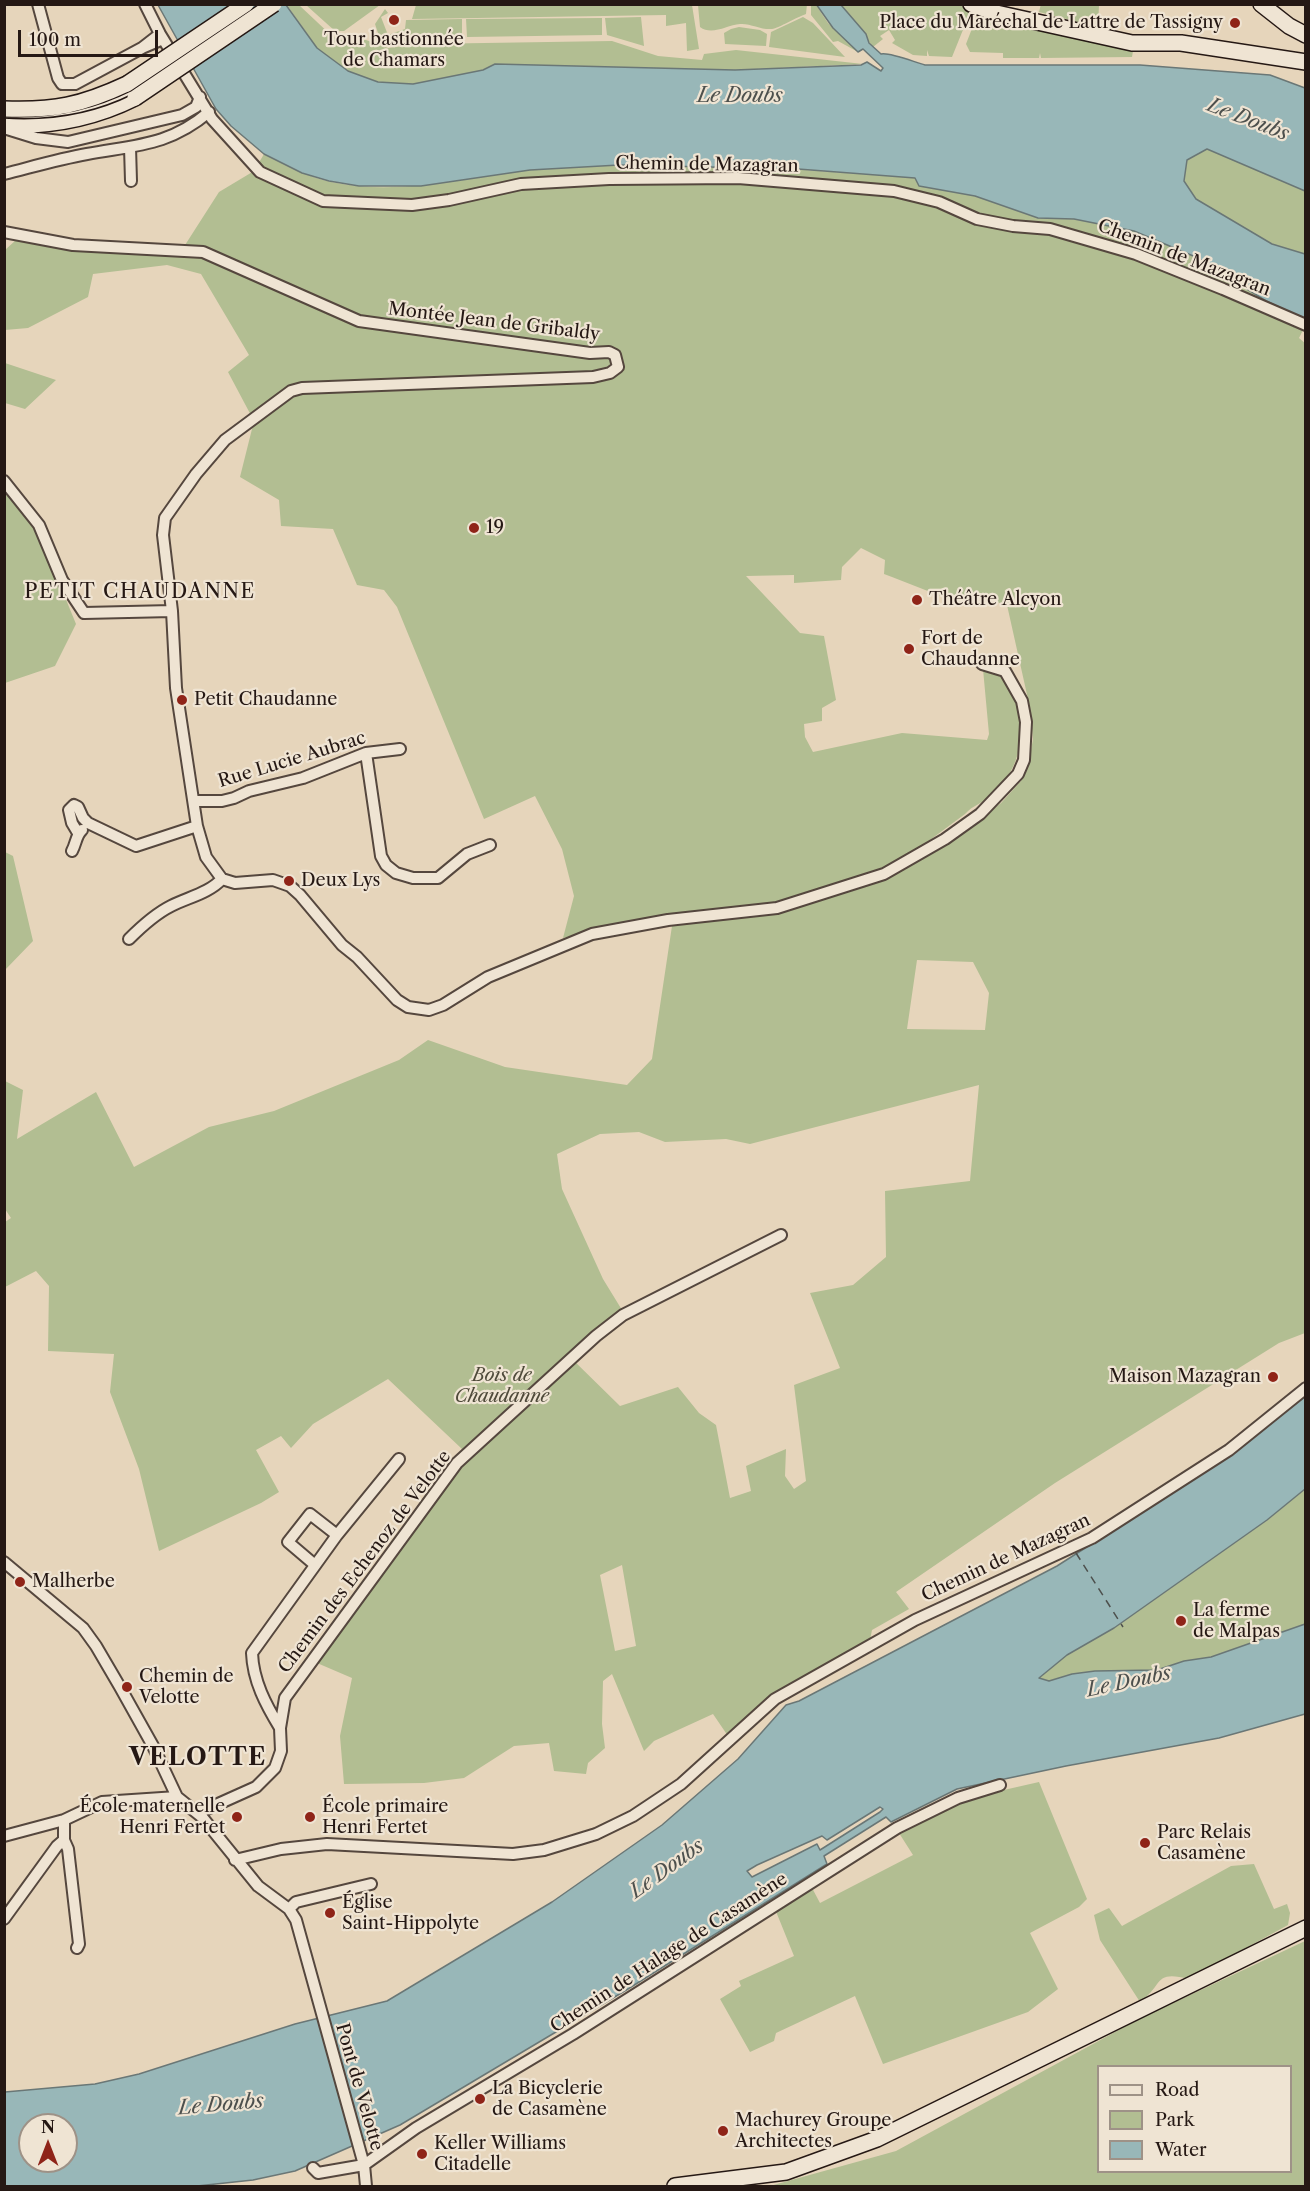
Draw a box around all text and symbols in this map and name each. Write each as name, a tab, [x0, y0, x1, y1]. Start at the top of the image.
place label: Place du Maréchal de Lattre de Tassigny	[879, 12, 1223, 34]
marker: Tour bastionnée de Chamars	[387, 13, 401, 27]
marker: Place du Maréchal de Lattre de Tassigny	[1228, 16, 1242, 30]
scale bar	[21, 18, 160, 56]
text: 100 m	[29, 29, 81, 51]
place label: Tour bastionnée de Chamars	[324, 29, 464, 72]
water label: Le Doubs	[697, 84, 783, 108]
water label: Le Doubs	[1204, 93, 1292, 147]
street label: Chemin de Mazagran	[615, 153, 799, 177]
street label: Chemin de Mazagran	[1095, 215, 1273, 301]
street label: Montée Jean de Gribaldy	[387, 298, 601, 346]
place label: 19	[486, 517, 504, 539]
marker: 19	[467, 521, 481, 535]
district label: PETIT CHAUDANNE	[24, 580, 256, 604]
place label: Théâtre Alcyon	[929, 589, 1062, 611]
marker: Théâtre Alcyon	[910, 593, 924, 607]
place label: Fort de Chaudanne	[921, 628, 1020, 670]
marker: Fort de Chaudanne	[902, 642, 916, 656]
place label: Petit Chaudanne	[194, 689, 337, 711]
marker: Petit Chaudanne	[175, 693, 189, 707]
street label: Rue Lucie Aubrac	[216, 727, 368, 793]
place label: Deux Lys	[301, 870, 380, 892]
marker: Deux Lys	[282, 874, 296, 888]
park label: Bois de Chaudanne	[455, 1365, 549, 1408]
place label: Maison Mazagran	[1109, 1366, 1261, 1388]
marker: Maison Mazagran	[1266, 1370, 1280, 1384]
street label: Chemin des Echenoz de Velotte	[274, 1446, 456, 1678]
street label: Chemin de Mazagran	[918, 1509, 1094, 1607]
place label: Malherbe	[32, 1571, 115, 1593]
marker: Malherbe	[13, 1575, 27, 1589]
place label: La ferme de Malpas	[1193, 1600, 1280, 1642]
marker: La ferme de Malpas	[1174, 1614, 1188, 1628]
water label: Le Doubs	[1085, 1661, 1173, 1703]
place label: Chemin de Velotte	[139, 1666, 234, 1708]
marker: Chemin de Velotte	[120, 1680, 134, 1694]
district label: VELOTTE	[129, 1744, 267, 1772]
place label: École maternelle Henri Fertet	[79, 1796, 225, 1838]
place label: École primaire Henri Fertet	[322, 1796, 448, 1838]
marker: École maternelle Henri Fertet	[230, 1810, 244, 1824]
marker: École primaire Henri Fertet	[303, 1810, 317, 1824]
place label: Parc Relais Casamène	[1157, 1822, 1251, 1864]
water label: Le Doubs	[625, 1834, 709, 1904]
marker: Parc Relais Casamène	[1138, 1836, 1152, 1850]
street label: Chemin de Halage de Casamène	[547, 1868, 791, 2038]
place label: Église Saint-Hippolyte	[342, 1892, 479, 1934]
marker: Église Saint-Hippolyte	[323, 1906, 337, 1920]
street label: Pont de Velotte	[331, 2021, 387, 2153]
legend	[1097, 2065, 1292, 2173]
place label: La Bicyclerie de Casamène	[492, 2078, 607, 2120]
text: Road	[1155, 2079, 1200, 2101]
water label: Le Doubs	[177, 2089, 265, 2121]
marker: La Bicyclerie de Casamène	[473, 2092, 487, 2106]
text: Park	[1155, 2109, 1194, 2131]
place label: Machurey Groupe Architectes	[735, 2110, 891, 2152]
north arrow	[18, 2113, 78, 2173]
text: N	[41, 2117, 55, 2137]
marker: Machurey Groupe Architectes	[716, 2124, 730, 2138]
place label: Keller Williams Citadelle	[434, 2133, 566, 2176]
text: Water	[1155, 2139, 1207, 2161]
marker: Keller Williams Citadelle	[415, 2147, 429, 2161]

